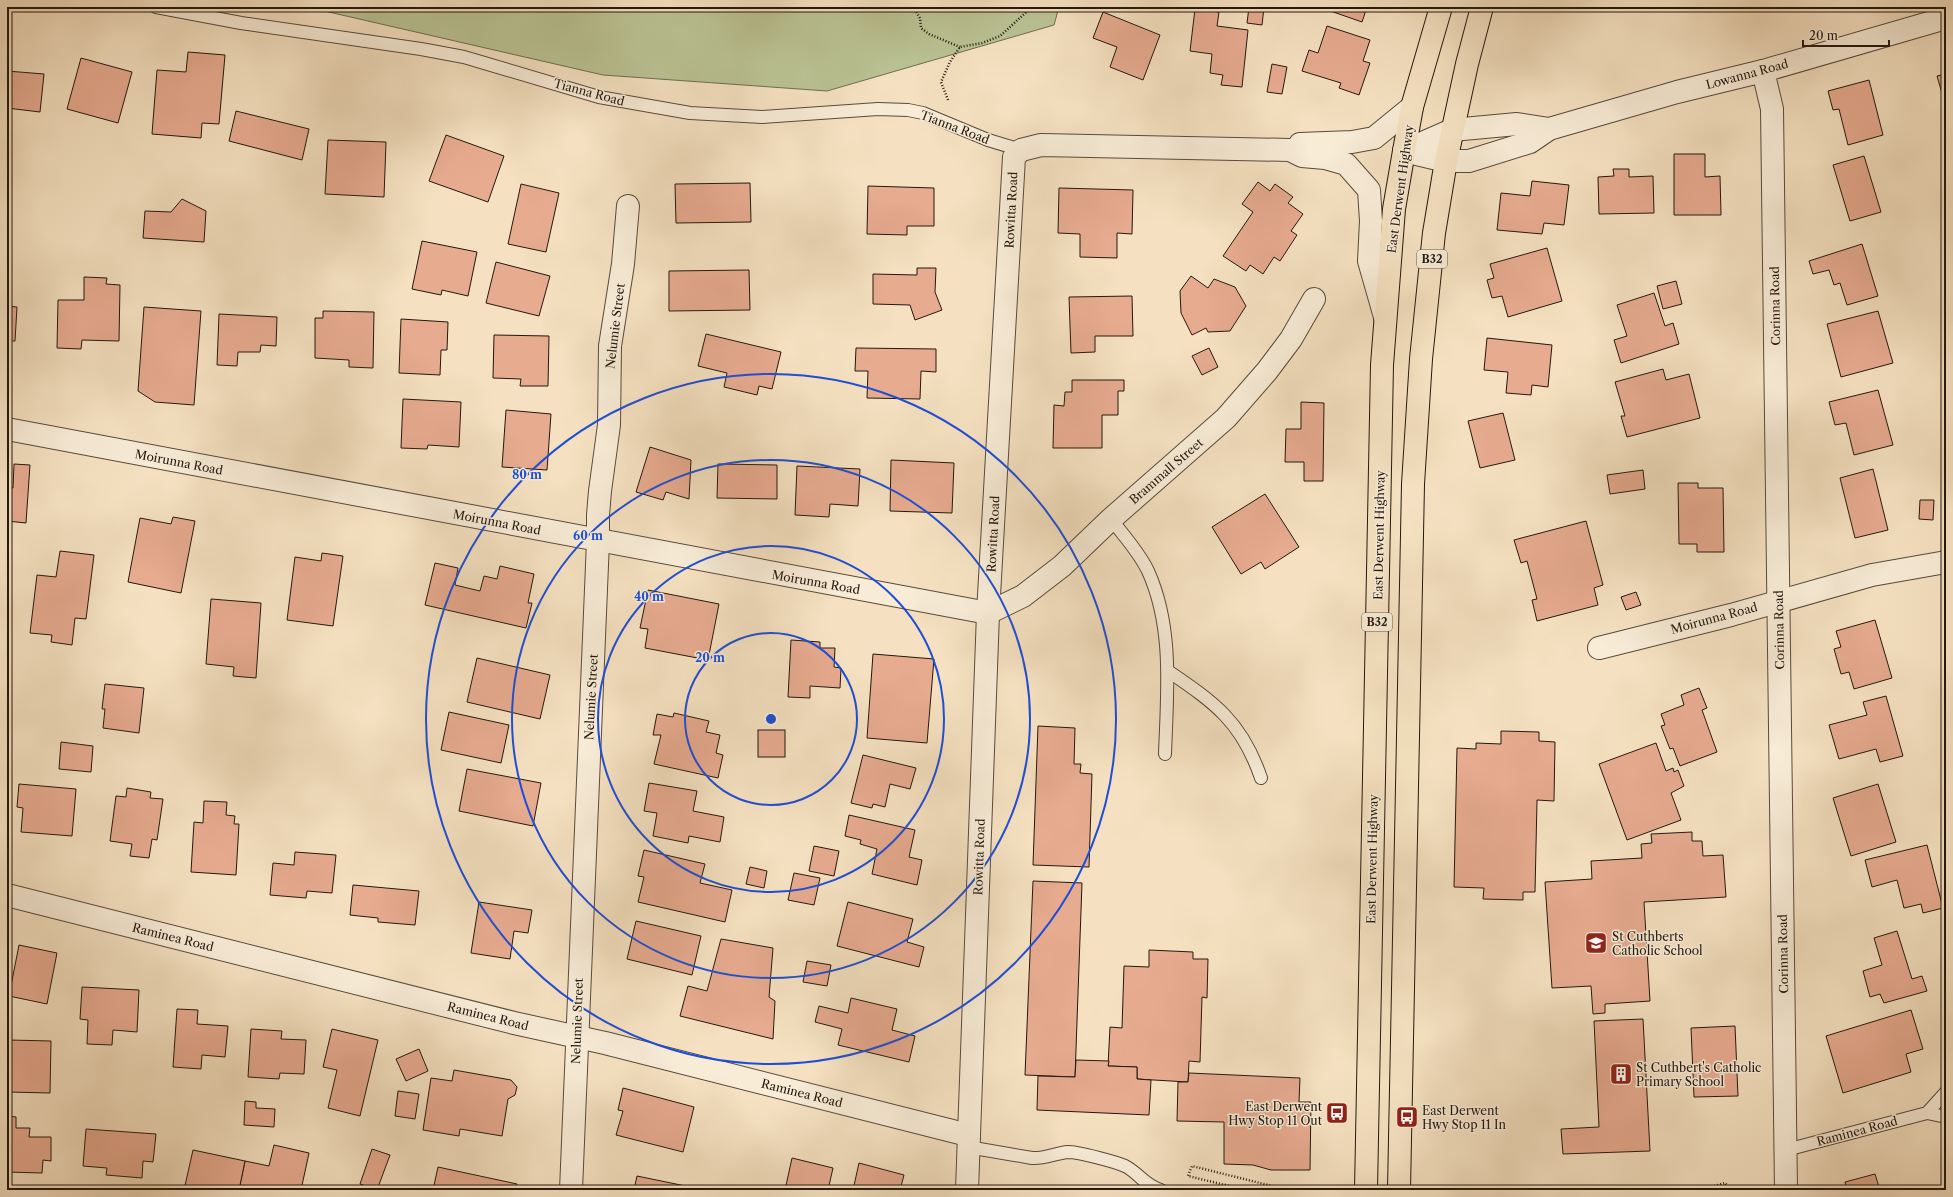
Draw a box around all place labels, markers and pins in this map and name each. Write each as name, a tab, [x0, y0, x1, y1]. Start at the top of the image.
centre of rings	[764, 712, 778, 726]
place label: St Cuthberts Catholic School	[1612, 929, 1703, 958]
school or university icon: St Cuthberts Catholic School	[1583, 930, 1609, 956]
place label: St Cuthbert's Catholic Primary School	[1636, 1060, 1761, 1089]
building icon: St Cuthbert's Catholic Primary School	[1608, 1061, 1634, 1087]
place label: East Derwent Hwy Stop 11 Out	[1228, 1099, 1323, 1128]
bus stop icon: East Derwent Hwy Stop 11 Out	[1324, 1100, 1350, 1126]
place label: East Derwent Hwy Stop 11 In	[1422, 1103, 1507, 1132]
bus stop icon: East Derwent Hwy Stop 11 In	[1394, 1104, 1420, 1130]

